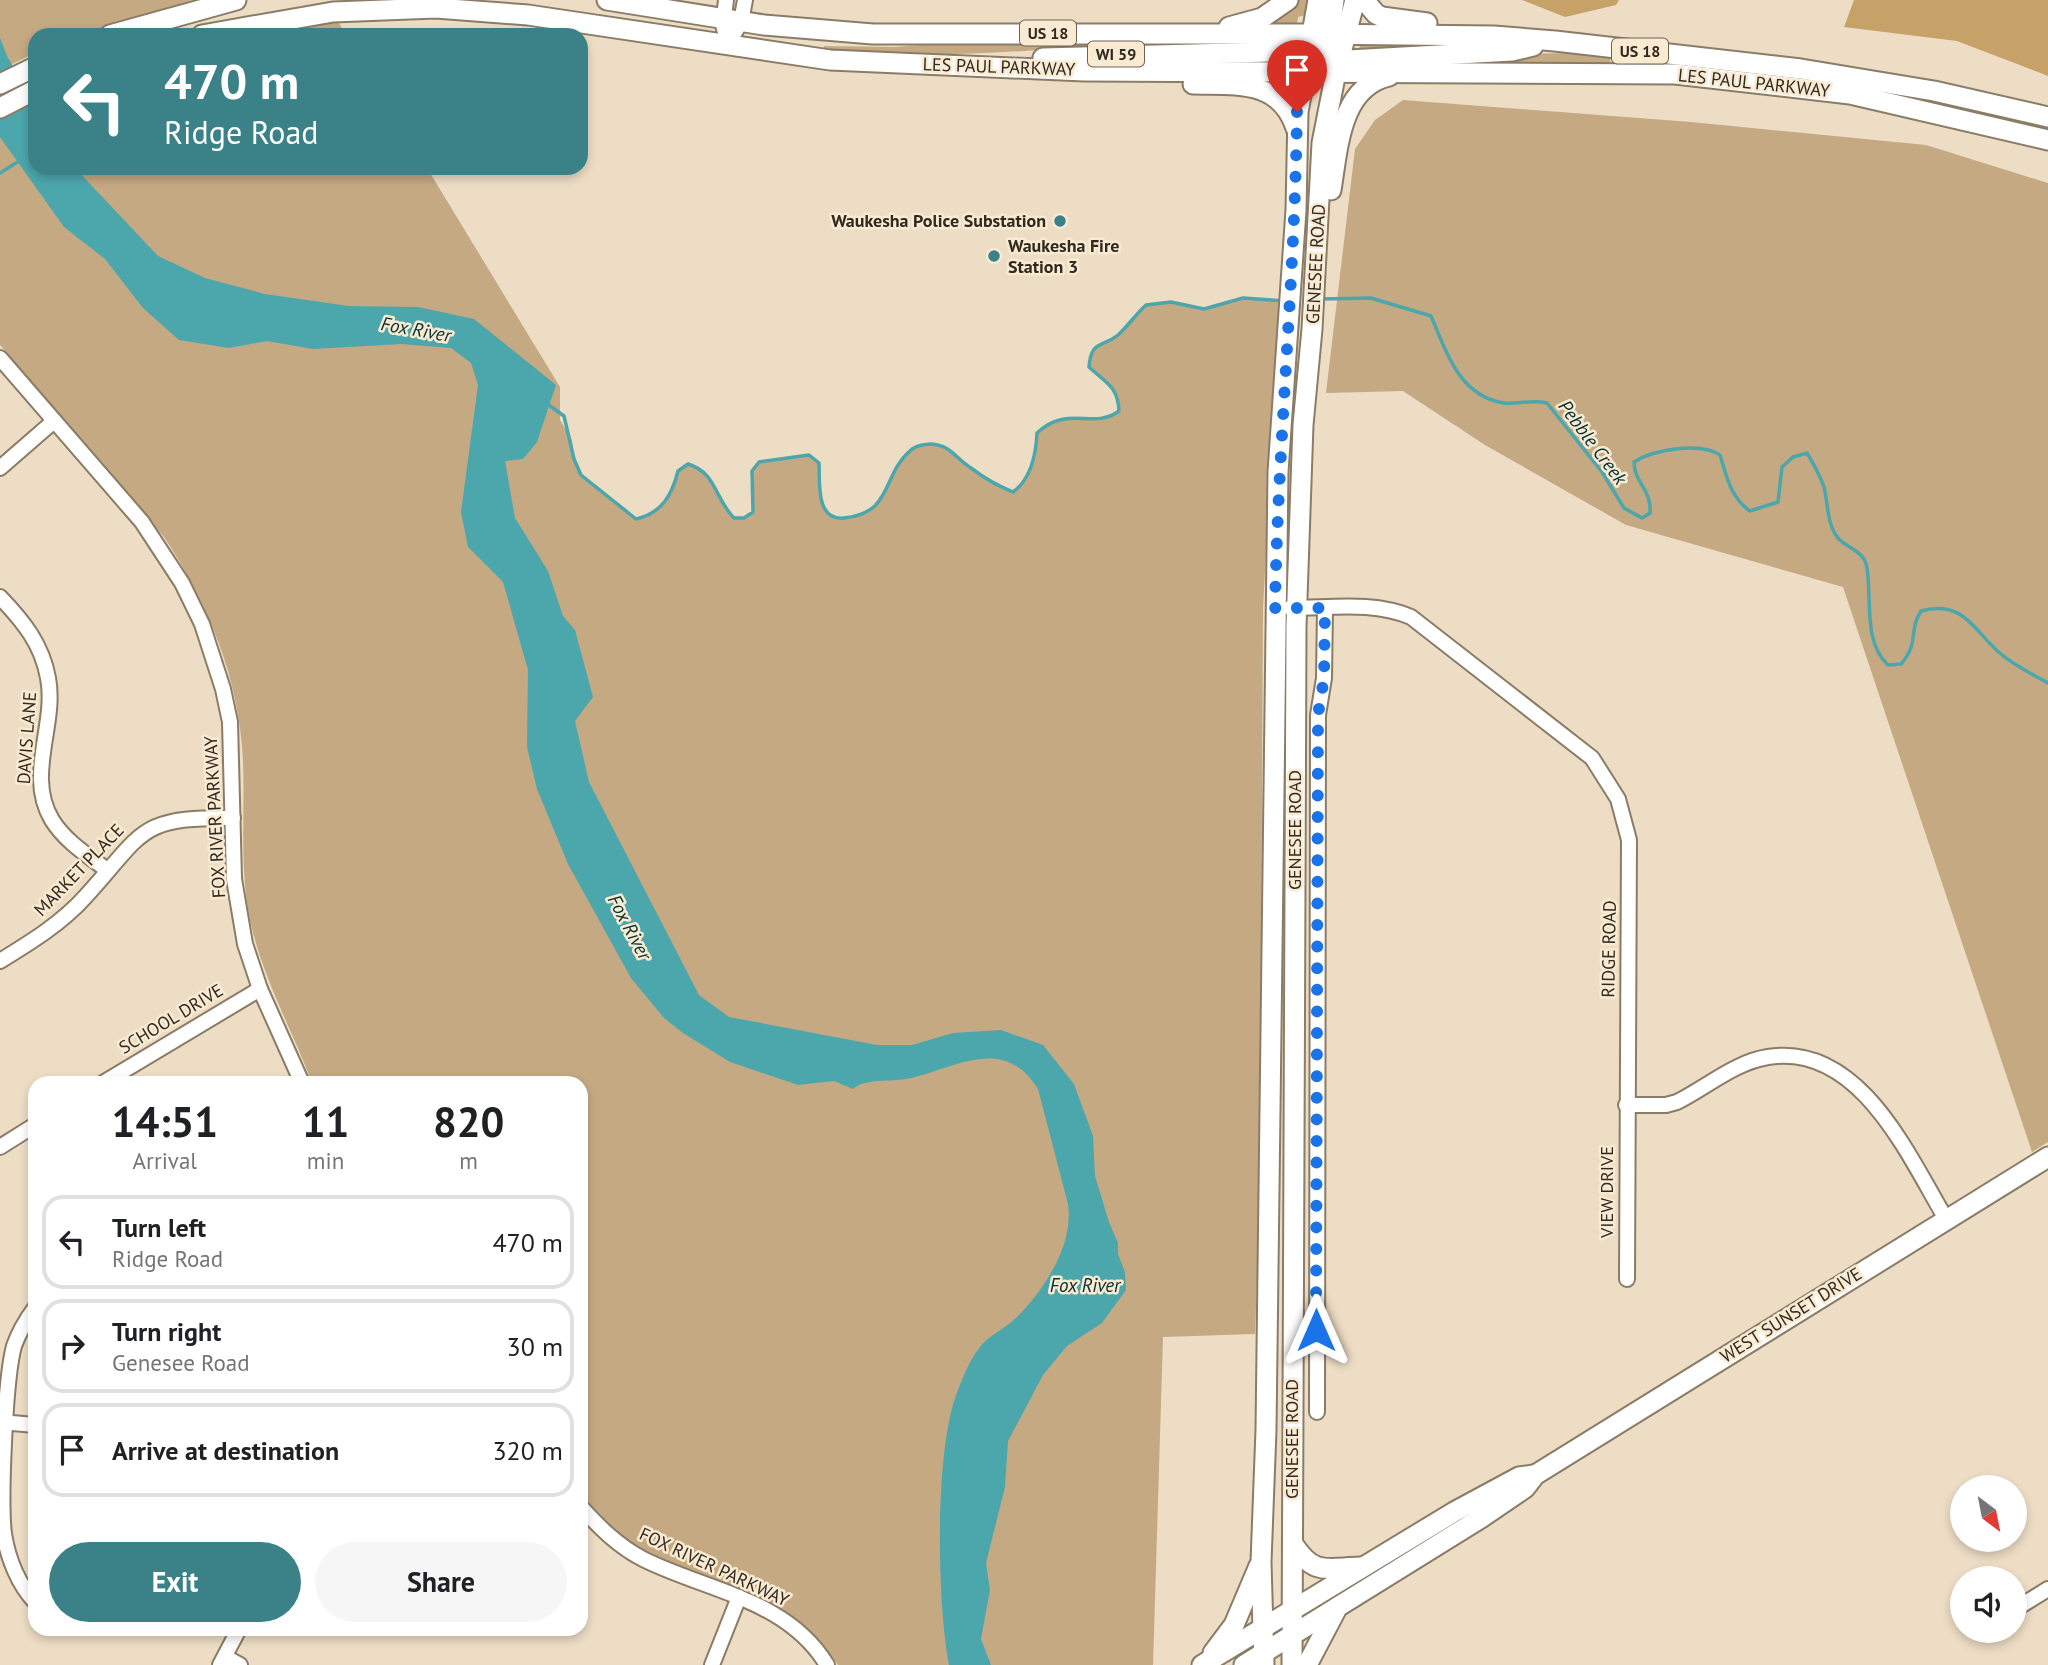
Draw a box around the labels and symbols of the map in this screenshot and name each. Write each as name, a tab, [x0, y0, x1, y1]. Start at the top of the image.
road number: US 18	[1020, 20, 1076, 46]
road number: US 18	[1612, 38, 1668, 64]
pin	[1267, 40, 1327, 112]
road number: WI 59	[1088, 42, 1144, 66]
street label: LES PAUL PARKWAY	[922, 52, 1076, 81]
street label: LES PAUL PARKWAY	[1677, 63, 1831, 102]
street label: GENESEE ROAD	[1301, 203, 1330, 325]
place label: Waukesha Police Substation	[831, 209, 1046, 232]
marker: Waukesha Police Substation	[1052, 213, 1068, 229]
place label: Waukesha Fire Station 3	[1008, 234, 1119, 278]
marker: Waukesha Fire Station 3	[986, 248, 1002, 264]
water label: Fox River	[379, 311, 455, 347]
water label: Pebble Creek	[1553, 395, 1633, 490]
street label: DAVIS LANE	[12, 691, 41, 785]
street label: FOX RIVER PARKWAY	[199, 735, 230, 899]
street label: GENESEE ROAD	[1283, 770, 1306, 890]
street label: MARKET PLACE	[29, 819, 128, 921]
water label: Fox River	[603, 890, 658, 965]
street label: RIDGE ROAD	[1596, 900, 1621, 998]
street label: SCHOOL DRIVE	[114, 978, 227, 1059]
street label: VIEW DRIVE	[1595, 1146, 1618, 1239]
street label: WEST SUNSET DRIVE	[1716, 1262, 1866, 1367]
water label: Fox River	[1050, 1273, 1122, 1297]
position arrow	[1279, 1293, 1353, 1367]
street label: GENESEE ROAD	[1280, 1379, 1303, 1499]
north arrow	[1950, 1475, 2026, 1552]
street label: FOX RIVER PARKWAY	[636, 1522, 793, 1611]

